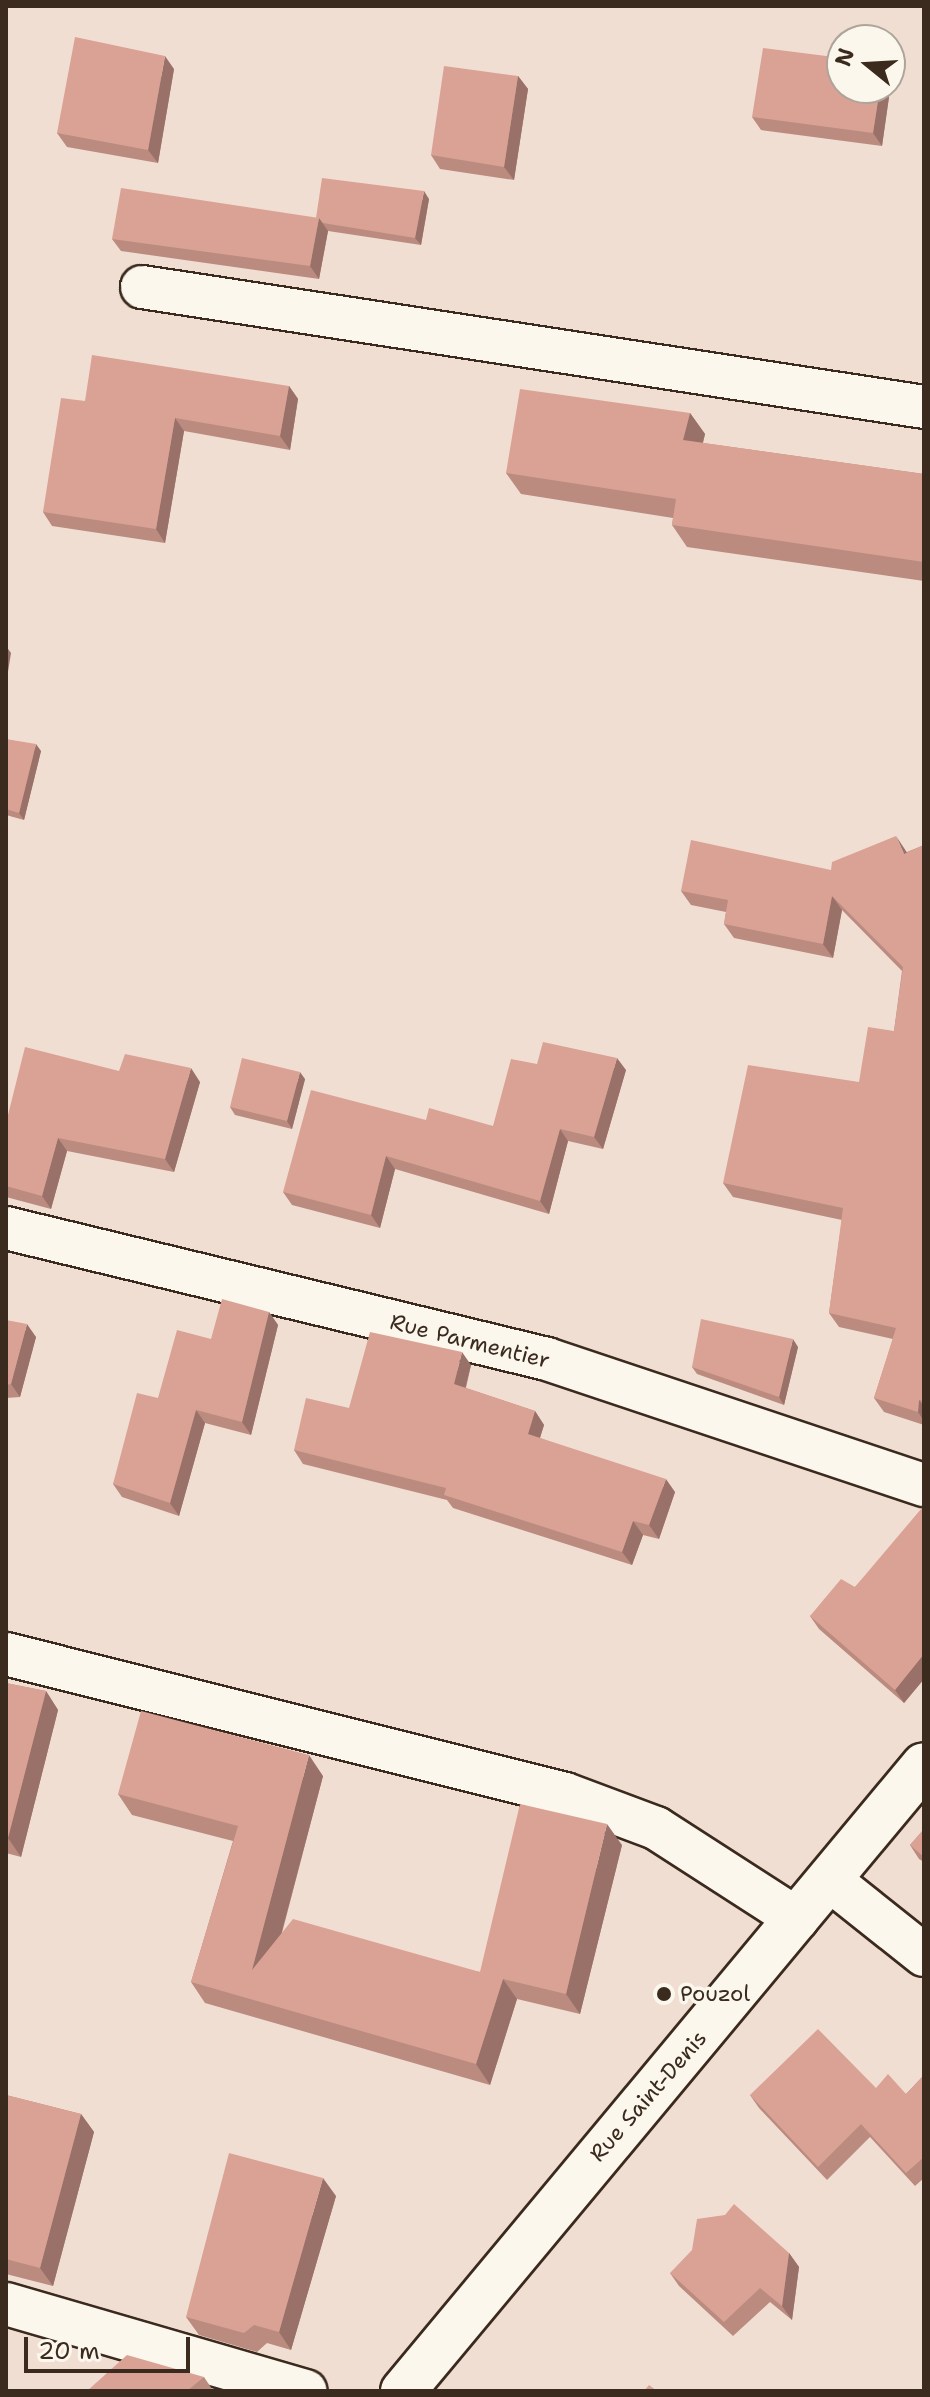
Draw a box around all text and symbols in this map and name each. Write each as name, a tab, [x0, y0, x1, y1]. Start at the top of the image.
north arrow	[826, 24, 906, 104]
text: N	[828, 44, 861, 70]
street label: Rue Parmentier	[387, 1308, 553, 1374]
place label: Pouzol	[680, 1981, 750, 2007]
marker: Pouzol	[655, 1985, 673, 2003]
street label: Rue Saint-Denis	[584, 2025, 712, 2167]
scale bar	[28, 2321, 194, 2371]
text: 20 m	[38, 2335, 100, 2367]

